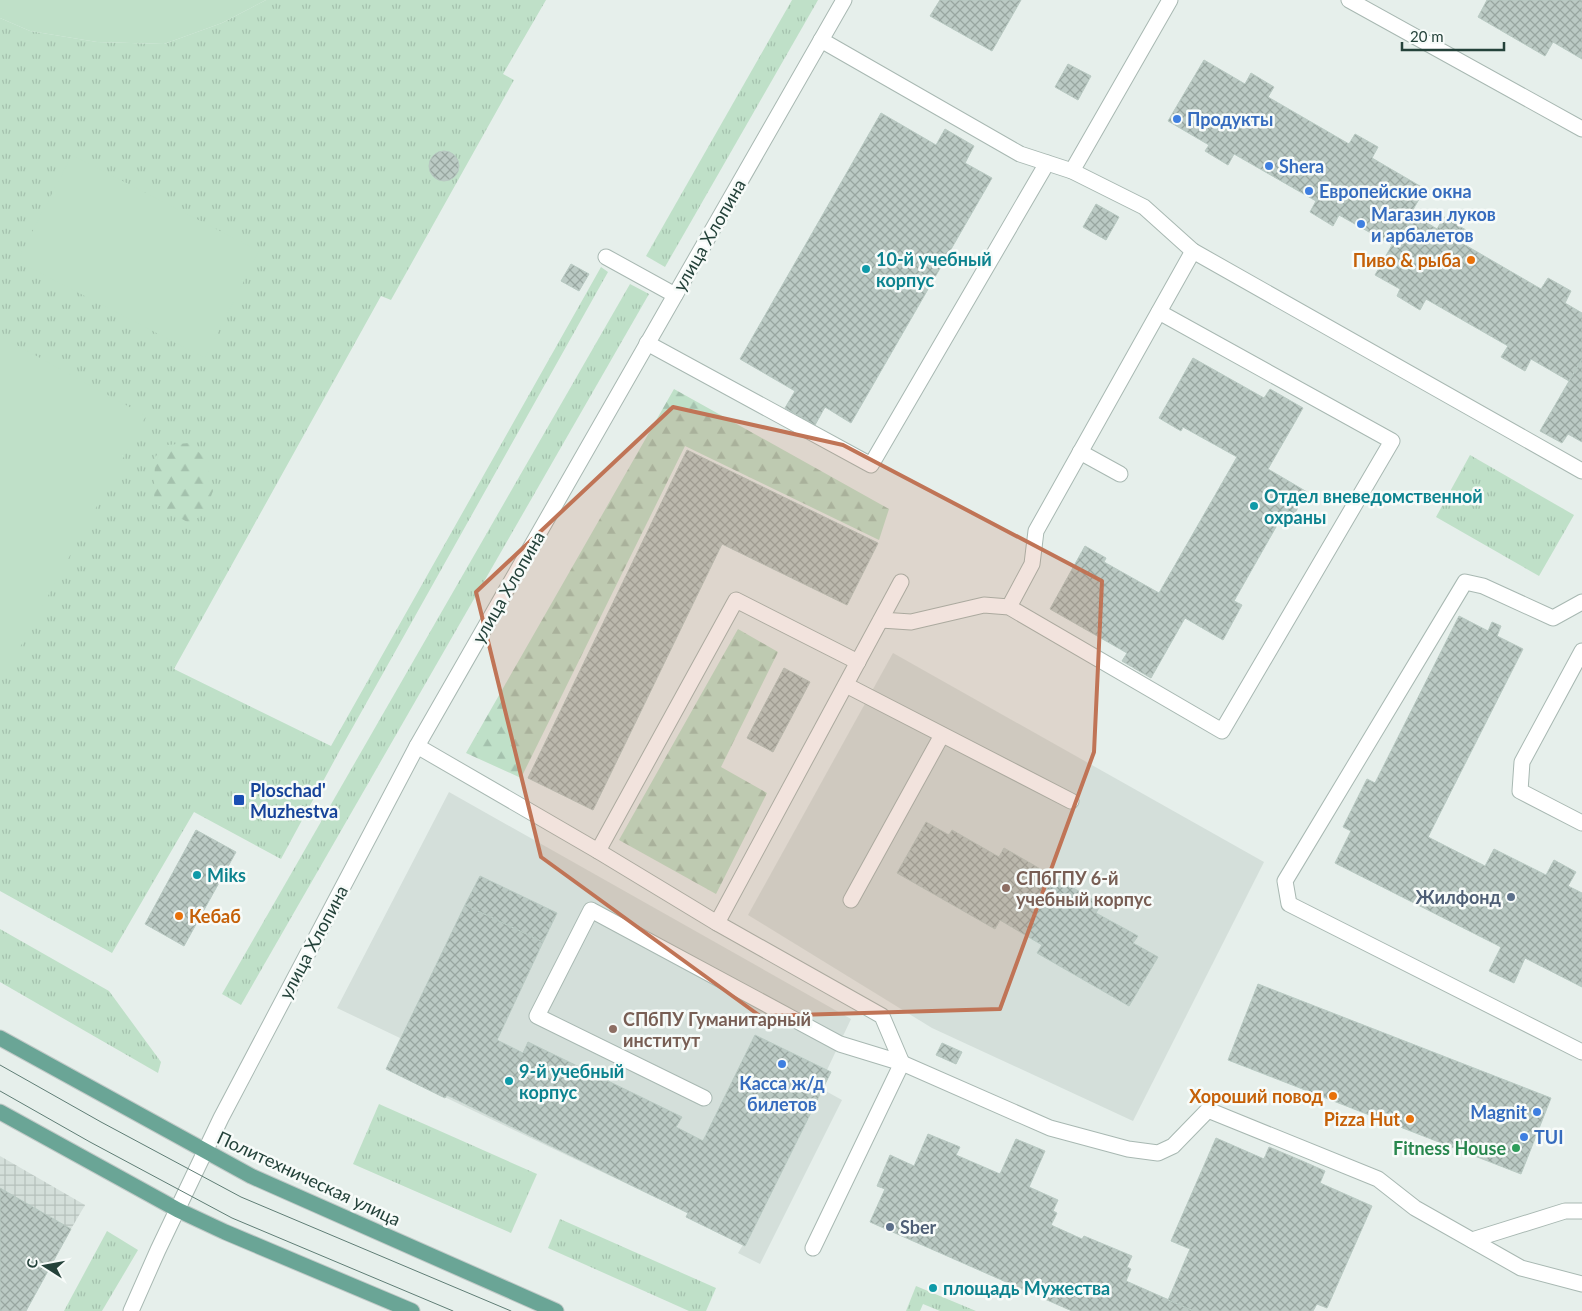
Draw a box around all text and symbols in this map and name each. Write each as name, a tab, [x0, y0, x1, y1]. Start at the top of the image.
scale bar	[1402, 20, 1504, 52]
text: 20 m	[1410, 27, 1444, 45]
place label: Продукты	[1187, 108, 1273, 130]
marker: Продукты	[1171, 113, 1183, 125]
place label: Shera	[1279, 155, 1324, 177]
marker: Shera	[1263, 160, 1275, 172]
street label: улица Хлопина	[668, 175, 750, 295]
place label: Европейские окна	[1319, 180, 1472, 202]
marker: Европейские окна	[1303, 185, 1315, 197]
place label: Магазин луков и арбалетов	[1371, 203, 1496, 246]
marker: Магазин луков и арбалетов	[1355, 218, 1367, 230]
place label: 10-й учебный корпус	[876, 248, 992, 291]
place label: Пиво & рыба	[1353, 249, 1461, 271]
marker: Пиво & рыба	[1465, 254, 1477, 266]
marker: 10-й учебный корпус	[860, 263, 872, 275]
place label: Отдел вневедомственной охраны	[1264, 485, 1483, 528]
marker: Отдел вневедомственной охраны	[1248, 500, 1260, 512]
street label: улица Хлопина	[467, 527, 549, 647]
place label: Ploschad' Muzhestva	[250, 779, 338, 822]
marker: Ploschad' Muzhestva	[232, 793, 246, 807]
place label: Miks	[207, 864, 246, 886]
place label: СПбГПУ 6-й учебный корпус	[1016, 867, 1152, 910]
marker: Miks	[191, 869, 203, 881]
street label: улица Хлопина	[274, 881, 352, 1003]
marker: СПбГПУ 6-й учебный корпус	[1000, 882, 1012, 894]
place label: Жилфонд	[1416, 886, 1502, 908]
marker: Жилфонд	[1505, 891, 1517, 903]
place label: Кебаб	[189, 905, 241, 927]
marker: Кебаб	[173, 910, 185, 922]
place label: СПбПУ Гуманитарный институт	[623, 1008, 811, 1051]
marker: СПбПУ Гуманитарный институт	[607, 1023, 619, 1035]
marker: Касса ж/д билетов	[776, 1058, 788, 1070]
place label: 9-й учебный корпус	[519, 1060, 624, 1103]
place label: Касса ж/д билетов	[739, 1072, 825, 1115]
marker: 9-й учебный корпус	[503, 1075, 515, 1087]
place label: Хороший повод	[1189, 1085, 1324, 1107]
marker: Хороший повод	[1327, 1090, 1339, 1102]
place label: Magnit	[1470, 1101, 1527, 1123]
marker: Magnit	[1531, 1106, 1543, 1118]
place label: Pizza Hut	[1324, 1108, 1400, 1130]
marker: Pizza Hut	[1404, 1113, 1416, 1125]
street label: Политехническая улица	[214, 1126, 404, 1230]
place label: TUI	[1534, 1126, 1564, 1148]
marker: TUI	[1518, 1131, 1530, 1143]
place label: Fitness House	[1393, 1137, 1506, 1159]
marker: Fitness House	[1510, 1142, 1522, 1154]
place label: Sber	[900, 1216, 937, 1238]
marker: Sber	[884, 1221, 896, 1233]
north arrow	[20, 1241, 70, 1291]
text: С	[23, 1257, 41, 1270]
place label: площадь Мужества	[943, 1277, 1110, 1299]
marker: площадь Мужества	[927, 1282, 939, 1294]

